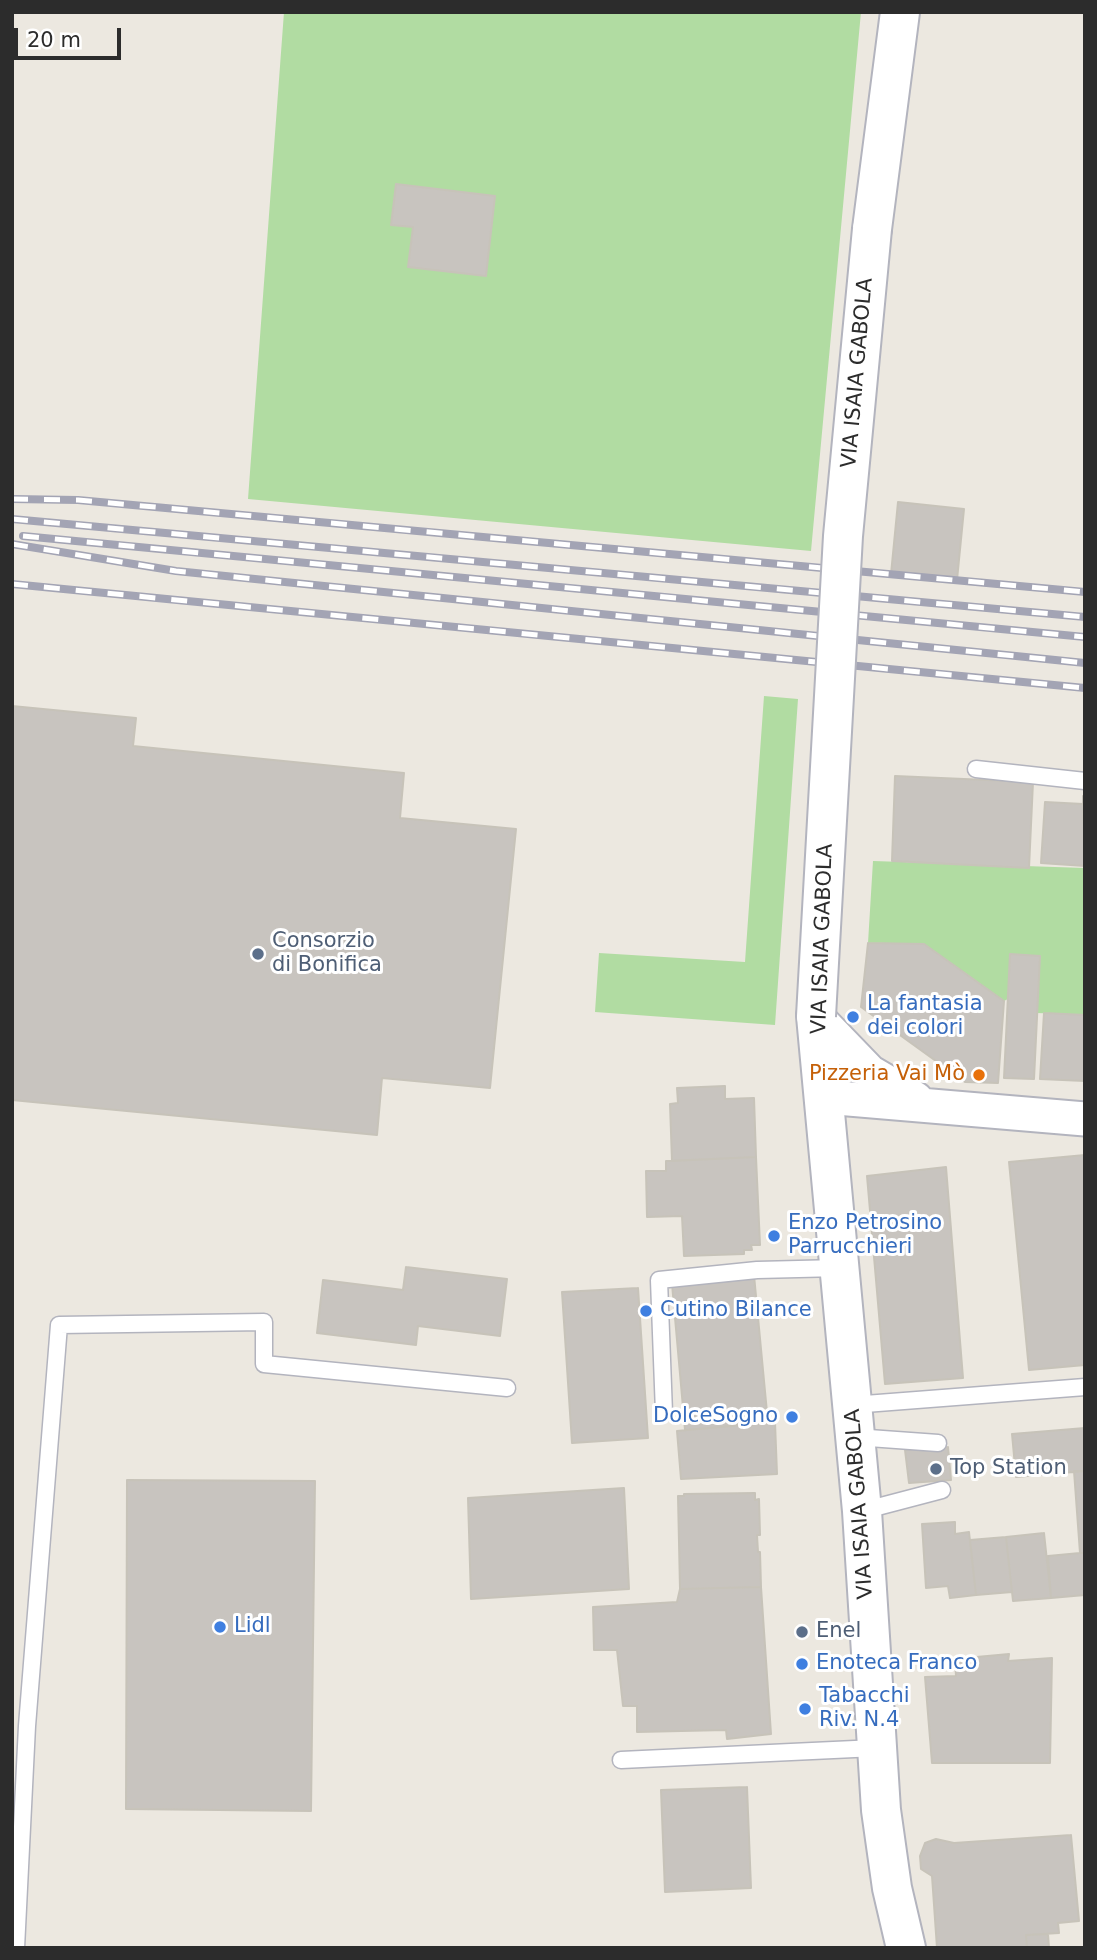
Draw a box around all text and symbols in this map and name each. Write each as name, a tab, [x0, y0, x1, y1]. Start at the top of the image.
scale bar	[18, 14, 124, 58]
text: 20 m	[27, 28, 81, 52]
street label: VIA ISAIA GABOLA	[837, 277, 879, 469]
street label: VIA ISAIA GABOLA	[807, 843, 839, 1035]
place label: Consorzio di Bonifica	[272, 929, 382, 979]
marker: Consorzio di Bonifica	[250, 946, 266, 962]
place label: La fantasia dei colori	[867, 992, 983, 1042]
marker: La fantasia dei colori	[845, 1009, 861, 1025]
place label: Pizzeria Vai Mò	[809, 1062, 965, 1088]
marker: Pizzeria Vai Mò	[971, 1067, 987, 1083]
place label: Enzo Petrosino Parrucchieri	[788, 1211, 942, 1261]
marker: Enzo Petrosino Parrucchieri	[766, 1228, 782, 1244]
place label: Cutino Bilance	[660, 1298, 812, 1324]
marker: Cutino Bilance	[638, 1303, 654, 1319]
place label: DolceSogno	[653, 1404, 778, 1430]
street label: VIA ISAIA GABOLA	[841, 1408, 879, 1600]
marker: DolceSogno	[784, 1409, 800, 1425]
place label: Top Station	[950, 1456, 1067, 1482]
marker: Top Station	[928, 1461, 944, 1477]
place label: Lidl	[234, 1614, 271, 1640]
marker: Lidl	[212, 1619, 228, 1635]
place label: Enel	[816, 1619, 861, 1645]
marker: Enel	[794, 1624, 810, 1640]
place label: Enoteca Franco	[816, 1651, 977, 1677]
marker: Enoteca Franco	[794, 1656, 810, 1672]
place label: Tabacchi Riv. N.4	[819, 1684, 910, 1734]
marker: Tabacchi Riv. N.4	[797, 1701, 813, 1717]

